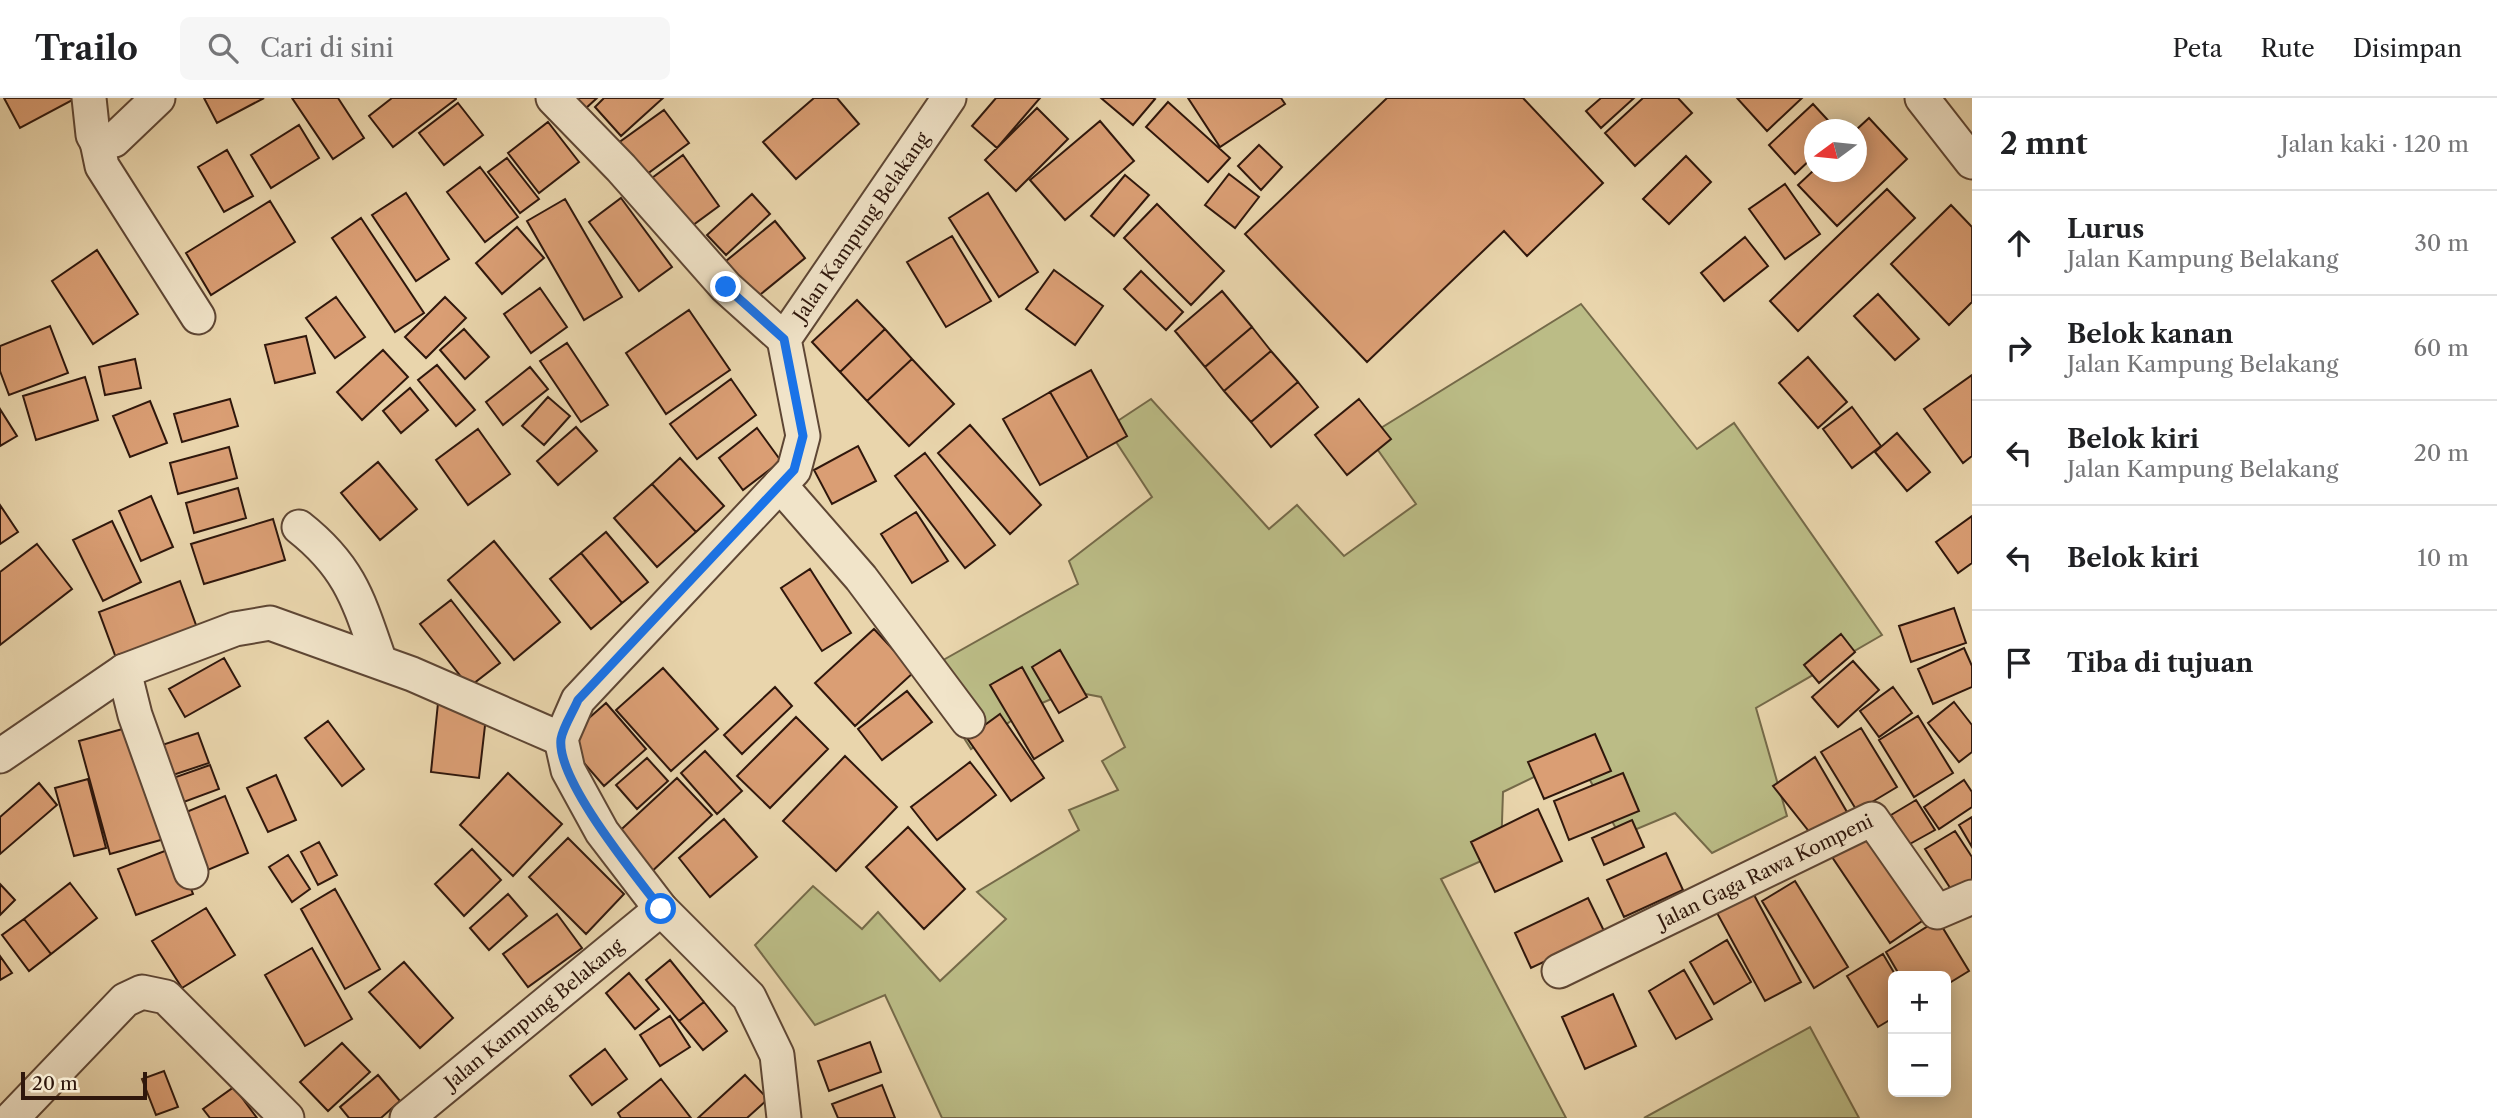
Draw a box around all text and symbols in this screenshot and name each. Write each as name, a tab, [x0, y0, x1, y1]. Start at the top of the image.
search box	[180, 17, 670, 80]
text: Trailo	[35, 28, 138, 69]
icon: search	[204, 29, 242, 67]
text: Cari di sini	[260, 32, 394, 64]
text: Peta	[2173, 34, 2222, 63]
text: Rute	[2260, 34, 2315, 63]
text: Disimpan	[2353, 34, 2462, 63]
north arrow	[1804, 119, 1867, 182]
text: 2 mnt	[2000, 125, 2088, 162]
street label: Jalan Kampung Belakang	[786, 127, 934, 328]
text: Jalan kaki · 120 m	[2281, 130, 2469, 158]
text: Lurus	[2067, 213, 2144, 245]
icon: ahead	[2000, 224, 2038, 262]
text: 30 m	[2414, 229, 2469, 257]
text: Jalan Kampung Belakang	[2067, 245, 2338, 273]
route end	[710, 271, 741, 302]
text: Belok kanan	[2067, 318, 2233, 350]
icon: right	[2000, 329, 2038, 367]
text: 60 m	[2413, 334, 2469, 362]
text: Jalan Kampung Belakang	[2067, 350, 2338, 378]
text: Belok kiri	[2067, 423, 2199, 455]
icon: left	[2000, 434, 2038, 472]
text: 20 m	[2414, 439, 2469, 467]
text: Jalan Kampung Belakang	[2067, 455, 2338, 483]
icon: left	[2000, 539, 2038, 577]
text: Belok kiri	[2067, 542, 2199, 574]
text: 10 m	[2417, 544, 2469, 572]
icon: arrive	[2000, 644, 2038, 682]
text: Tiba di tujuan	[2067, 647, 2253, 679]
street label: Jalan Gaga Rawa Kompeni	[1651, 809, 1877, 934]
route start	[645, 893, 676, 924]
street label: Jalan Kampung Belakang	[437, 933, 628, 1096]
map controls	[1888, 971, 1951, 1097]
button: +	[1888, 971, 1951, 1034]
button: −	[1888, 1034, 1951, 1097]
scale bar	[21, 1069, 147, 1101]
text: 20 m	[32, 1072, 78, 1095]

